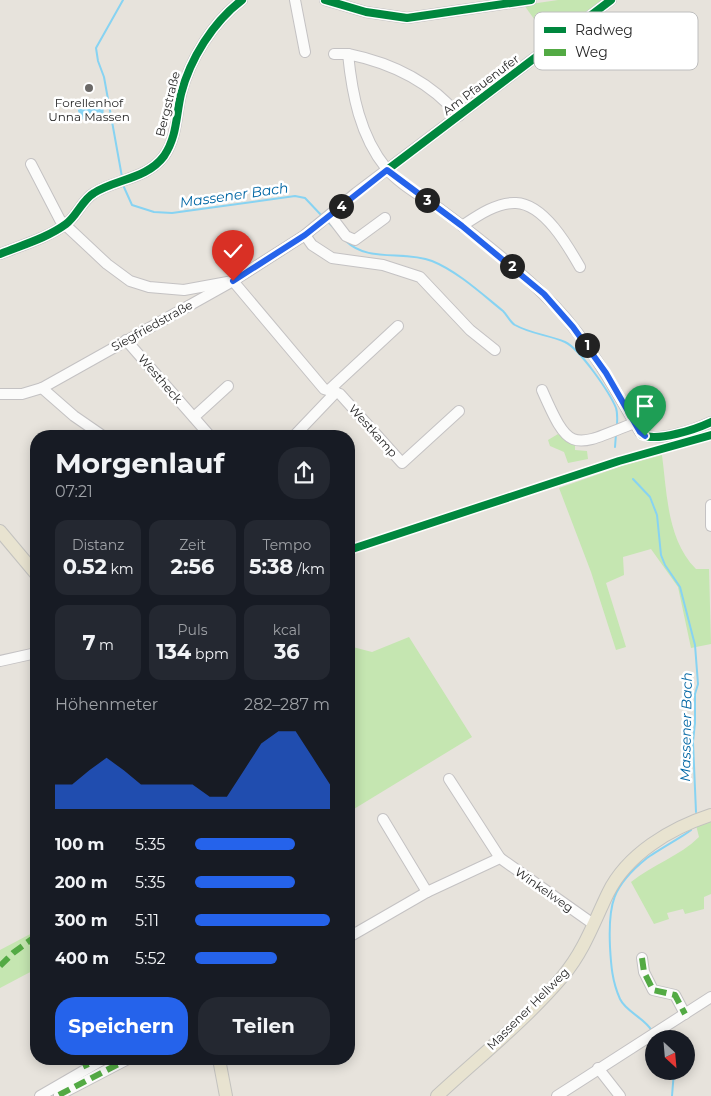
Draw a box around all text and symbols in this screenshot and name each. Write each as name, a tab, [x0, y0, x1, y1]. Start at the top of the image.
legend	[534, 12, 698, 70]
text: Radweg	[575, 21, 633, 39]
text: Weg	[575, 43, 608, 61]
street label: Am Pfauenufer	[440, 51, 522, 118]
street label: Bergstraße	[152, 70, 183, 138]
marker: Forellenhof Unna Massen	[83, 82, 95, 94]
place label: Forellenhof Unna Massen	[48, 95, 130, 124]
water label: Massener Bach	[179, 178, 289, 212]
pin: 3	[414, 188, 440, 212]
text: 3	[423, 191, 432, 209]
pin: 4	[328, 194, 354, 218]
text: 4	[337, 197, 346, 215]
pin	[212, 230, 254, 281]
icon: check	[219, 237, 247, 265]
pin: 2	[500, 254, 524, 278]
text: 2	[508, 257, 517, 275]
street label: Siegfriedstraße	[108, 297, 195, 354]
pin: 1	[574, 332, 600, 358]
text: 1	[585, 336, 590, 354]
street label: Westheck	[135, 351, 186, 407]
pin	[624, 385, 666, 436]
icon: arrive	[631, 392, 659, 420]
street label: Westkamp	[346, 401, 401, 460]
text: Morgenlauf	[55, 446, 224, 480]
button: share	[278, 447, 330, 499]
text: 07:21	[55, 482, 93, 501]
text: Distanz	[72, 536, 124, 554]
text: Zeit	[179, 536, 206, 554]
text: Tempo	[262, 536, 311, 554]
text: 0.52	[63, 554, 107, 579]
text: 2:56	[171, 554, 214, 579]
text: 5:38	[249, 554, 293, 579]
text: km	[107, 560, 134, 578]
text: /km	[293, 560, 325, 578]
text: Puls	[177, 621, 208, 639]
text: kcal	[273, 621, 301, 639]
text: 7	[82, 630, 95, 655]
text: m	[95, 636, 114, 654]
text: 134	[156, 639, 191, 664]
text: 36	[274, 639, 300, 664]
text: bpm	[191, 645, 229, 663]
water label: Massener Bach	[676, 672, 696, 782]
text: Höhenmeter	[55, 695, 158, 714]
text: 282–287 m	[244, 695, 330, 714]
text: 100 m	[55, 835, 104, 854]
text: 5:35	[135, 835, 165, 854]
street label: Winkelweg	[512, 864, 576, 915]
text: 200 m	[55, 873, 107, 892]
text: 5:35	[135, 873, 165, 892]
text: 300 m	[55, 911, 108, 930]
text: 5:11	[135, 911, 159, 930]
text: 400 m	[55, 949, 109, 968]
text: 5:52	[135, 949, 166, 968]
street label: Massener Hellweg	[483, 964, 572, 1053]
button: Speichern	[55, 997, 188, 1055]
button: Teilen	[198, 997, 330, 1055]
north arrow	[645, 1030, 695, 1080]
map controls	[645, 1030, 695, 1080]

